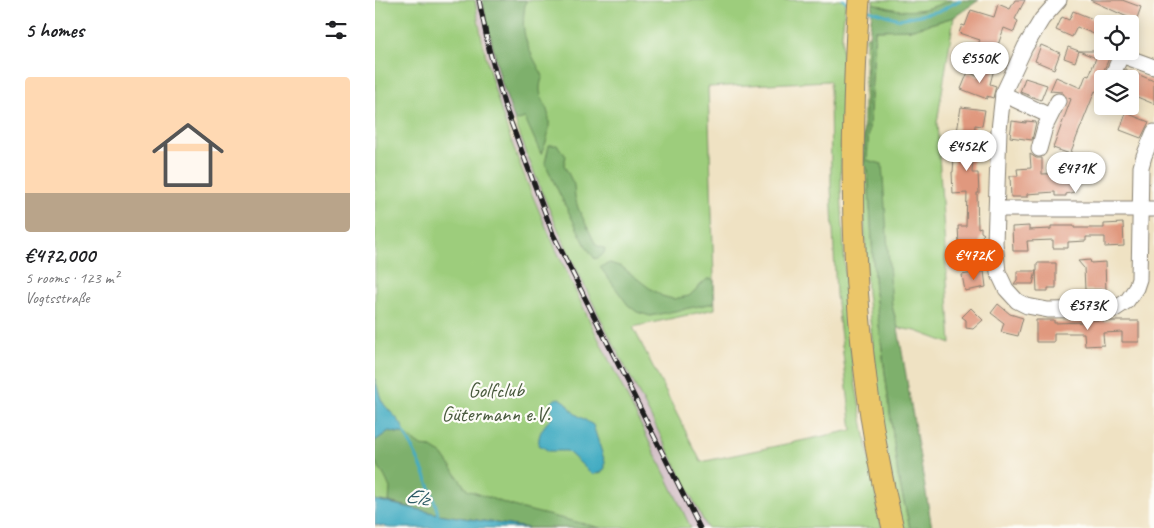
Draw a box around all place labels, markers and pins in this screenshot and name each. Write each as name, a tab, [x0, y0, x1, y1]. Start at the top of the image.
pin: €550K	[945, 42, 1015, 84]
pin: €452K	[932, 130, 1002, 172]
pin: €471K	[1041, 152, 1111, 194]
pin: €472K	[939, 238, 1009, 281]
pin: €573K	[1053, 288, 1123, 331]

